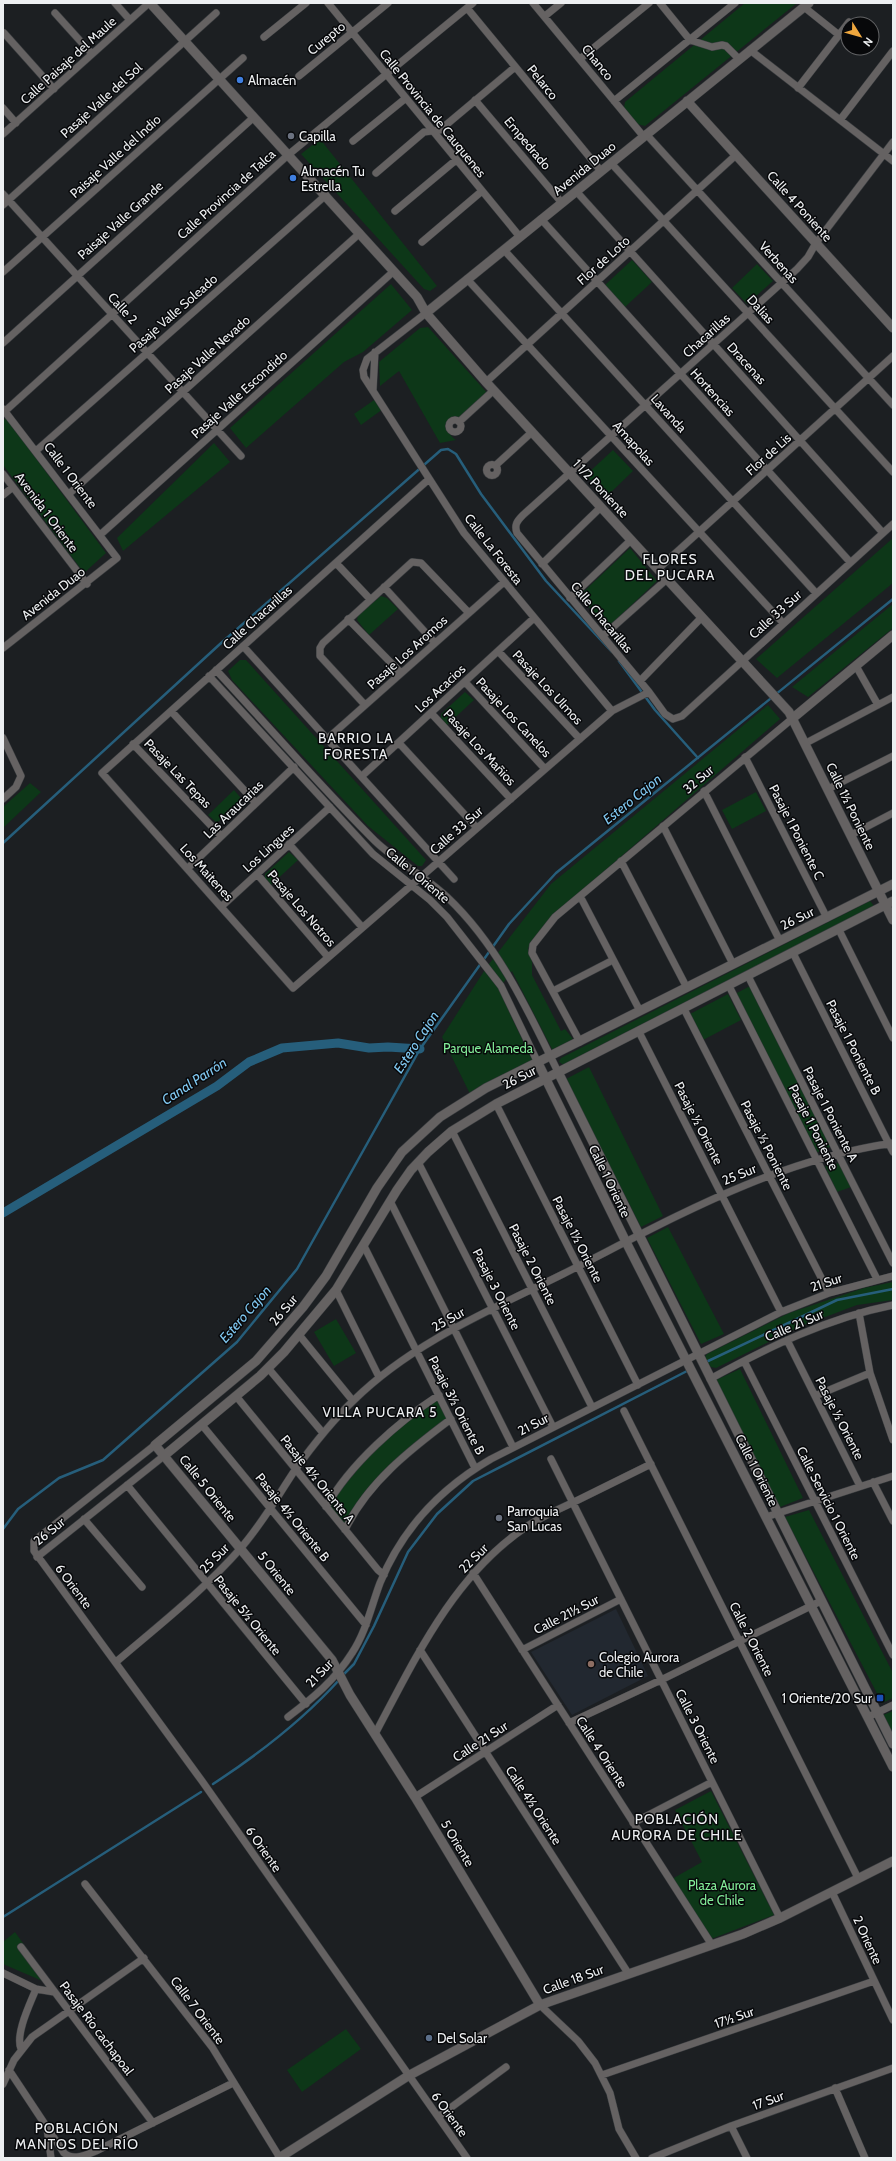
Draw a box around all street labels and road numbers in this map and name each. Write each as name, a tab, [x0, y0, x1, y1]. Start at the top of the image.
street label: Calle Paisaje del Maule	[17, 13, 120, 108]
street label: Curepto	[304, 18, 348, 58]
street label: Chanco	[579, 41, 617, 83]
street label: Calle Provincia de Cauquenes	[376, 46, 490, 181]
street label: Pasaje Valle del Sol	[57, 59, 146, 142]
street label: Pelarco	[524, 61, 562, 103]
street label: Paisaje Valle del Indio	[66, 111, 164, 202]
street label: Empedrado	[501, 113, 555, 173]
street label: Avenida Duao	[549, 138, 619, 198]
street label: Calle Provincia de Talca	[174, 145, 279, 242]
street label: Calle 4 Poniente	[764, 167, 836, 245]
street label: Paisaje Valle Grande	[74, 177, 167, 263]
street label: Flor de Loto	[573, 232, 633, 288]
street label: Verbenas	[756, 238, 802, 287]
street label: Pasaje Valle Soleado	[126, 270, 221, 356]
street label: Calle 2	[105, 289, 141, 327]
street label: Dalias	[744, 291, 778, 327]
street label: Chacarillas	[679, 309, 733, 360]
street label: Pasaje Valle Nevado	[161, 311, 254, 397]
street label: Dracenas	[724, 339, 770, 388]
street label: Pasaje Valle Escondido	[188, 347, 291, 442]
street label: Hortencias	[687, 365, 739, 420]
street label: Lavanda	[648, 391, 691, 436]
street label: Amapolas	[610, 417, 659, 469]
street label: Flor de Lis	[742, 429, 794, 478]
street label: Calle 1 Oriente	[41, 439, 101, 511]
street label: 1 1/2 Poniente	[570, 455, 633, 521]
street label: Avenida 1 Oriente	[12, 469, 82, 555]
street label: Calle La Foresta	[461, 510, 527, 588]
street label: Avenida Duao	[18, 563, 88, 623]
street label: Calle Chacarillas	[568, 578, 637, 656]
street label: Calle Chacarillas	[219, 581, 295, 652]
street label: Calle 33 Sur	[745, 586, 805, 642]
street label: Pasaje Los Aromos	[364, 611, 451, 693]
street label: Pasaje Los Ulmos	[509, 647, 587, 729]
street label: Los Acacios	[411, 660, 469, 715]
street label: Pasaje Los Canelos	[472, 674, 555, 761]
street label: Pasaje Los Mañios	[440, 705, 520, 790]
street label: Pasaje Las Tepas	[140, 735, 215, 812]
street label: Calle 1½ Poniente	[823, 760, 879, 853]
street label: 32 Sur	[679, 761, 717, 796]
street label: Las Araucarias	[200, 776, 267, 841]
street label: Pasaje 1 Poniente C	[765, 782, 828, 883]
street label: Calle 33 Sur	[426, 802, 487, 857]
street label: Los Lingues	[239, 820, 297, 875]
street label: Los Maitenes	[177, 840, 237, 904]
street label: Calle 1 Oriente	[383, 844, 454, 907]
street label: Pasaje Los Notros	[264, 866, 340, 951]
street label: 26 Sur	[778, 903, 817, 933]
street label: Pasaje 1 Poniente B	[822, 997, 885, 1098]
street label: 26 Sur	[500, 1061, 539, 1092]
street label: Pasaje 1 Poniente A	[800, 1064, 862, 1164]
street label: Pasaje ½ Oriente	[670, 1079, 727, 1168]
street label: Pasaje 1 Poniente	[786, 1082, 842, 1172]
street label: Pasaje ½ Poniente	[737, 1098, 797, 1193]
street label: Calle 1 Oriente	[586, 1142, 635, 1220]
street label: 25 Sur	[720, 1160, 759, 1188]
street label: Pasaje 1½ Oriente	[548, 1193, 607, 1286]
street label: Pasaje 2 Oriente	[505, 1221, 560, 1308]
street label: Pasaje 3 Oriente	[469, 1246, 524, 1333]
street label: 21 Sur	[808, 1269, 845, 1295]
street label: 26 Sur	[265, 1291, 301, 1329]
street label: 25 Sur	[429, 1303, 468, 1335]
street label: Calle 21 Sur	[762, 1305, 827, 1345]
street label: Pasaje 3½ Oriente B	[424, 1353, 489, 1458]
street label: Pasaje ½ Oriente	[811, 1374, 868, 1463]
street label: 21 Sur	[515, 1409, 552, 1438]
street label: Calle 1 Oriente	[732, 1431, 782, 1509]
street label: Pasaje 4½ Oriente A	[277, 1432, 359, 1527]
street label: Calle Servicio 1 Oriente	[794, 1444, 865, 1563]
street label: Calle 5 Oriente	[176, 1451, 240, 1525]
street label: Pasaje 4½ Oriente B	[252, 1470, 334, 1565]
street label: 26 Sur	[30, 1513, 69, 1548]
street label: 25 Sur	[196, 1539, 233, 1576]
street label: 22 Sur	[455, 1539, 492, 1576]
street label: 5 Oriente	[255, 1548, 300, 1598]
street label: 6 Oriente	[52, 1560, 96, 1612]
street label: Pasaje 5½ Oriente	[210, 1572, 285, 1659]
street label: Calle 21½ Sur	[531, 1590, 602, 1637]
street label: Calle 2 Oriente	[726, 1599, 778, 1679]
street label: 21 Sur	[302, 1655, 337, 1690]
street label: Calle 3 Oriente	[672, 1686, 724, 1766]
street label: Calle 4 Oriente	[573, 1713, 631, 1791]
street label: Calle 21 Sur	[450, 1717, 511, 1765]
street label: Calle 4½ Oriente	[503, 1763, 566, 1848]
street label: 5 Oriente	[438, 1817, 478, 1870]
street label: 6 Oriente	[243, 1823, 286, 1875]
street label: 2 Oriente	[850, 1913, 886, 1967]
street label: Calle 18 Sur	[540, 1960, 606, 1997]
street label: Calle 7 Oriente	[167, 1973, 229, 2047]
street label: Pasaje Río cachapoal	[56, 1978, 137, 2079]
street label: 17½ Sur	[712, 2002, 757, 2031]
street label: 17 Sur	[750, 2087, 787, 2113]
street label: 6 Oriente	[428, 2088, 472, 2140]

